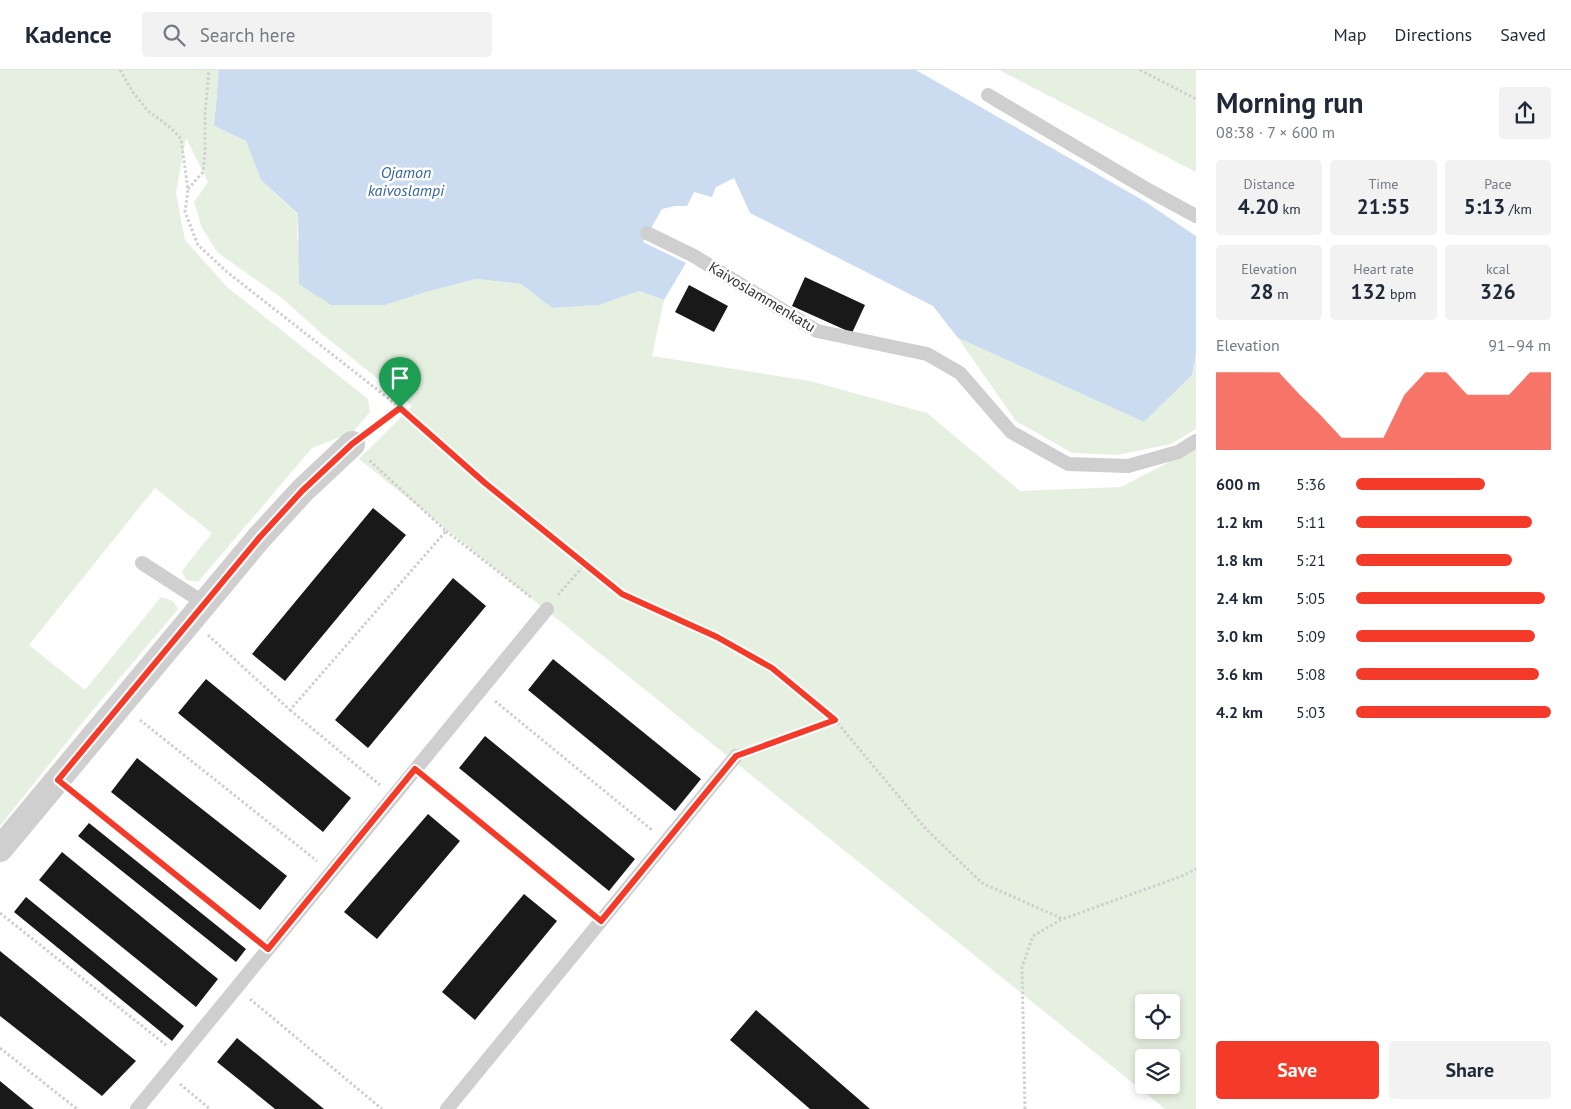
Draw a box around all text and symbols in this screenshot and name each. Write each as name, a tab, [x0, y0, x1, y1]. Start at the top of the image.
search box	[142, 12, 492, 57]
text: Kadence	[25, 19, 112, 50]
icon: search	[160, 21, 188, 49]
text: Search here	[200, 23, 296, 47]
text: Map	[1334, 23, 1366, 46]
text: Directions	[1394, 23, 1472, 46]
text: Saved	[1500, 23, 1546, 46]
text: Morning run	[1216, 84, 1364, 121]
button: share	[1499, 87, 1551, 139]
text: 08:38 · 7 × 600 m	[1216, 122, 1335, 142]
water label: Ojamon kaivoslampi	[368, 162, 445, 200]
text: Distance	[1244, 175, 1295, 193]
text: Time	[1368, 175, 1399, 193]
text: Pace	[1484, 175, 1512, 193]
text: 4.20	[1238, 193, 1279, 220]
text: 21:55	[1357, 193, 1410, 220]
text: 5:13	[1464, 193, 1505, 220]
text: km	[1279, 200, 1301, 218]
text: /km	[1505, 200, 1532, 218]
street label: Kaivoslammenkatu	[705, 257, 819, 336]
text: Elevation	[1241, 260, 1297, 278]
text: Heart rate	[1353, 260, 1414, 278]
text: kcal	[1486, 260, 1510, 278]
text: 28	[1250, 278, 1274, 305]
text: 132	[1351, 278, 1386, 305]
text: 326	[1480, 278, 1516, 305]
text: m	[1274, 285, 1289, 303]
text: bpm	[1386, 285, 1416, 303]
text: Elevation	[1216, 335, 1280, 355]
text: 91–94 m	[1488, 335, 1551, 355]
pin	[379, 357, 421, 408]
icon: arrive	[386, 364, 414, 392]
text: 600 m	[1216, 474, 1260, 494]
text: 5:36	[1296, 474, 1326, 494]
text: 1.2 km	[1216, 512, 1263, 532]
text: 5:11	[1296, 512, 1326, 532]
text: 1.8 km	[1216, 550, 1263, 570]
text: 5:21	[1296, 550, 1326, 570]
text: 2.4 km	[1216, 588, 1263, 608]
text: 5:05	[1296, 588, 1326, 608]
text: 3.0 km	[1216, 626, 1263, 646]
text: 5:09	[1296, 626, 1326, 646]
text: 3.6 km	[1216, 664, 1263, 684]
text: 5:08	[1296, 664, 1326, 684]
text: 4.2 km	[1216, 702, 1263, 722]
text: 5:03	[1296, 702, 1326, 722]
map controls	[1135, 994, 1180, 1094]
button: locate	[1135, 994, 1180, 1039]
button: Save	[1216, 1041, 1379, 1099]
button: Share	[1389, 1041, 1551, 1099]
button: layers	[1135, 1049, 1180, 1094]

